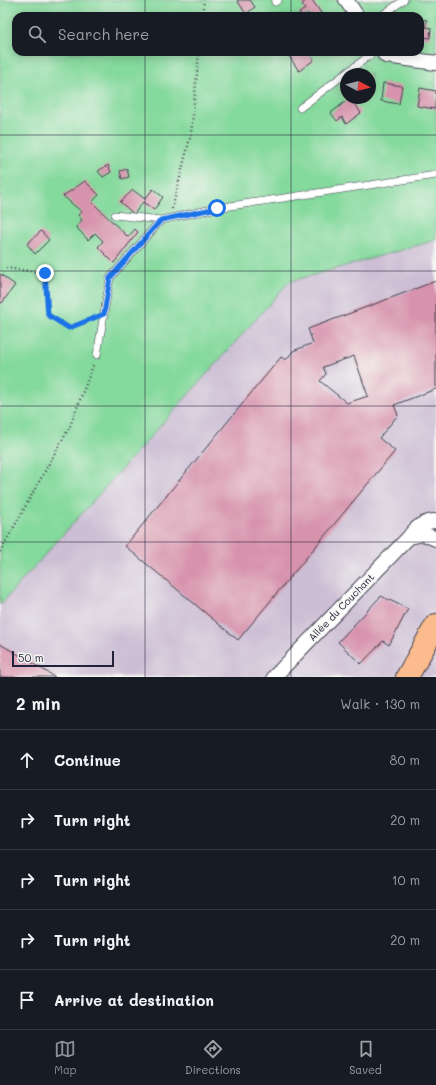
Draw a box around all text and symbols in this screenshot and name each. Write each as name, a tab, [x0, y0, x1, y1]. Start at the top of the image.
search box	[12, 12, 424, 56]
icon: search	[26, 23, 48, 45]
text: Search here	[58, 24, 149, 44]
north arrow	[340, 68, 376, 104]
route start	[208, 199, 226, 217]
route end	[36, 264, 54, 282]
street label: Allée du Couchant	[305, 570, 377, 644]
scale bar	[12, 649, 114, 668]
text: 50 m	[18, 650, 44, 665]
text: 2 min	[16, 692, 61, 714]
text: Walk · 130 m	[340, 695, 420, 712]
icon: ahead	[16, 749, 38, 771]
text: Continue	[54, 750, 121, 770]
text: 80 m	[390, 751, 420, 768]
icon: right	[16, 809, 38, 831]
text: Turn right	[54, 810, 131, 830]
text: 20 m	[390, 811, 420, 828]
icon: right	[16, 869, 38, 891]
text: Turn right	[54, 870, 131, 890]
text: 10 m	[392, 871, 420, 888]
icon: right	[16, 929, 38, 951]
text: Turn right	[54, 930, 131, 950]
text: 20 m	[390, 931, 420, 948]
icon: arrive	[16, 989, 38, 1011]
text: Arrive at destination	[54, 990, 214, 1010]
tab: Map	[54, 1038, 77, 1077]
tab: Directions	[185, 1038, 241, 1077]
tab: Saved	[349, 1038, 382, 1077]

